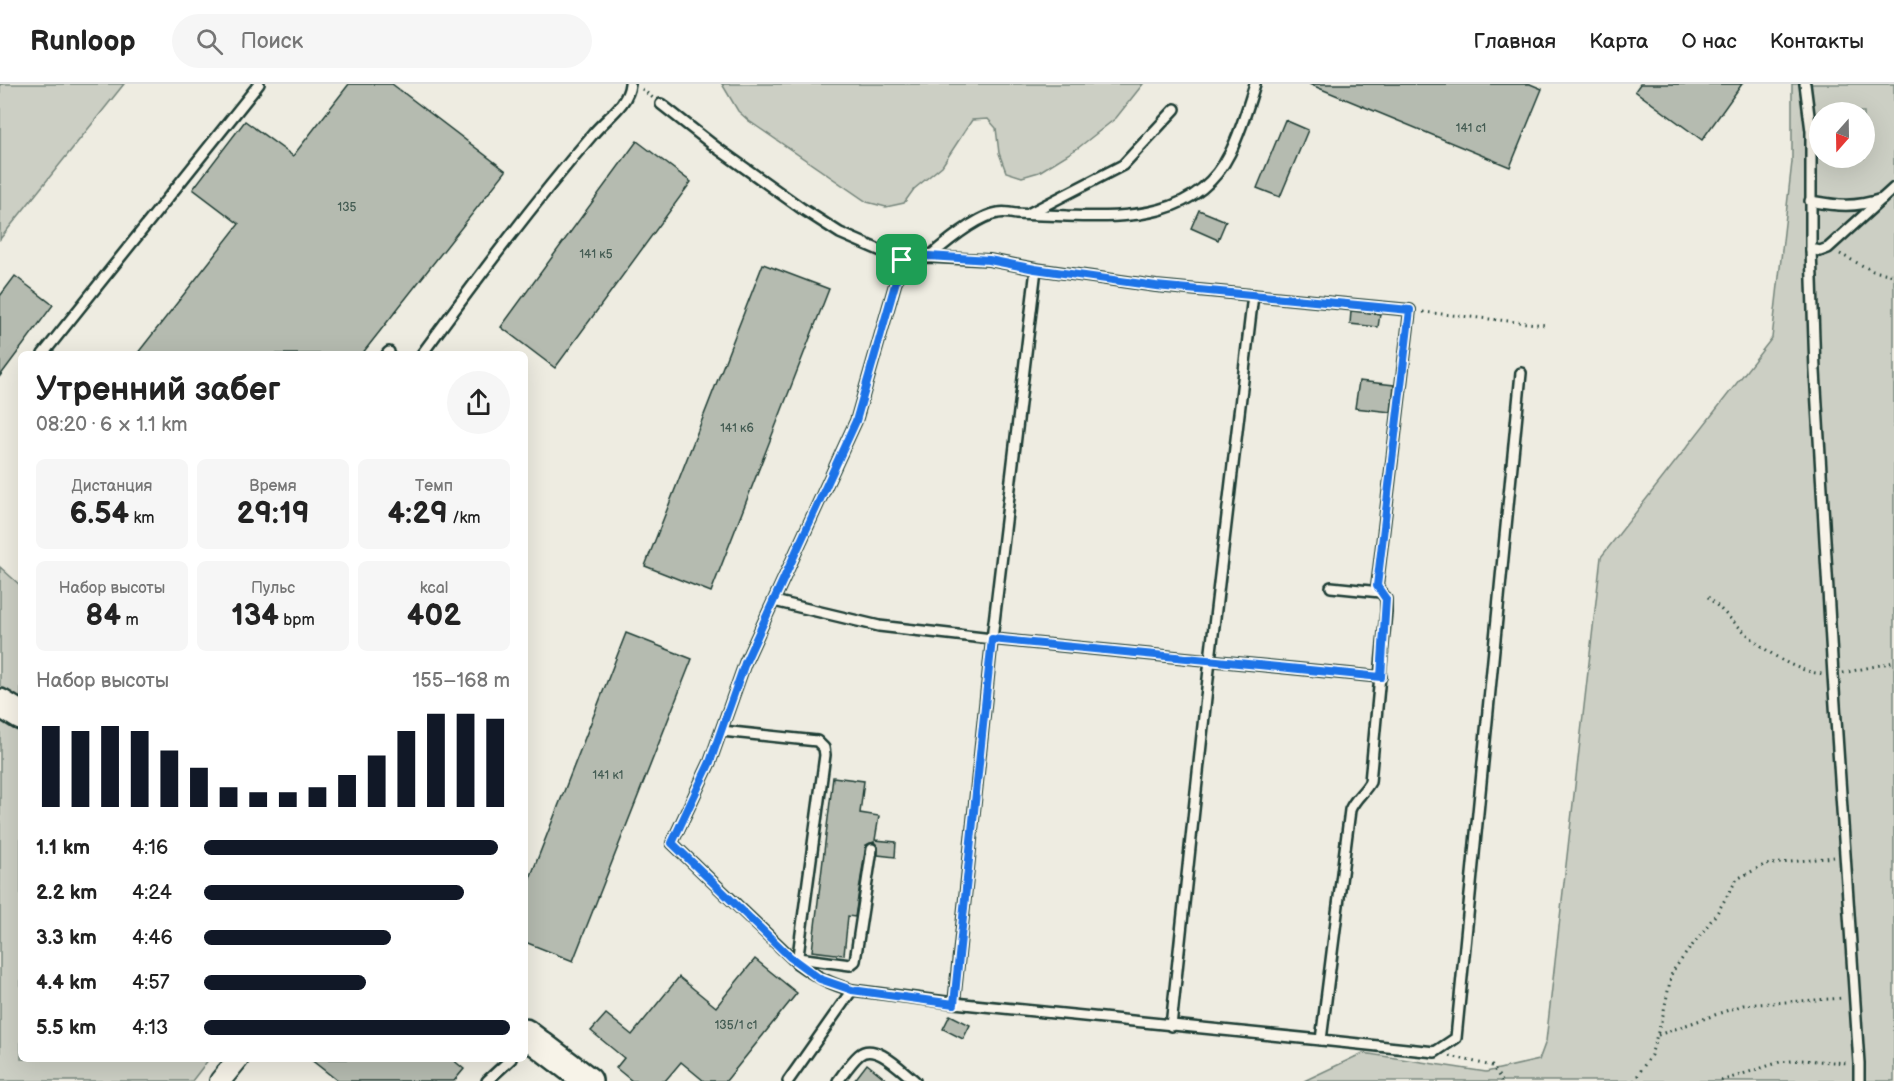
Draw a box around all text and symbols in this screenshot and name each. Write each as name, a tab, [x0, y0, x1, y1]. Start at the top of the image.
search box	[172, 14, 592, 68]
text: Runloop	[30, 25, 136, 58]
icon: search	[193, 25, 226, 58]
text: Поиск	[241, 28, 303, 55]
text: Главная	[1473, 29, 1556, 54]
text: Карта	[1589, 29, 1648, 54]
text: О нас	[1681, 29, 1737, 54]
text: Контакты	[1770, 29, 1864, 54]
north arrow	[1809, 102, 1875, 168]
map controls	[1809, 102, 1875, 168]
house number: 141 с1	[1456, 121, 1486, 136]
house number: 135	[338, 200, 357, 215]
pin	[876, 234, 927, 285]
icon: arrive	[885, 243, 918, 276]
house number: 141 к5	[579, 247, 613, 262]
text: Утренний забег	[36, 370, 281, 410]
button: share	[447, 371, 510, 434]
text: 08:20 · 6 × 1.1 km	[36, 413, 187, 437]
house number: 141 к6	[720, 421, 754, 436]
text: Дистанция	[72, 477, 152, 496]
text: Время	[249, 477, 297, 496]
text: Темп	[415, 477, 453, 496]
text: 6.54	[69, 496, 129, 532]
text: 29:19	[237, 496, 309, 532]
text: 4:29	[387, 496, 448, 532]
text: km	[129, 509, 155, 528]
text: /km	[448, 509, 481, 528]
text: Набор высоты	[59, 579, 165, 598]
text: Пульс	[251, 579, 295, 598]
text: kcal	[420, 579, 448, 598]
text: 84	[85, 598, 121, 634]
text: 134	[231, 598, 279, 634]
text: 402	[407, 598, 461, 634]
text: m	[121, 611, 139, 630]
text: bpm	[279, 611, 315, 630]
text: Набор высоты	[36, 669, 169, 693]
text: 155–168 m	[413, 669, 510, 693]
house number: 141 к1	[593, 768, 623, 783]
text: 1.1 km	[36, 836, 90, 860]
text: 4:16	[132, 836, 168, 860]
text: 2.2 km	[36, 881, 97, 905]
text: 4:24	[132, 881, 172, 905]
text: 3.3 km	[36, 926, 97, 950]
text: 4:46	[132, 926, 173, 950]
text: 4.4 km	[36, 971, 97, 995]
text: 4:57	[132, 971, 170, 995]
text: 5.5 km	[36, 1016, 96, 1040]
text: 4:13	[132, 1016, 168, 1040]
house number: 135/1 с1	[715, 1018, 757, 1033]

